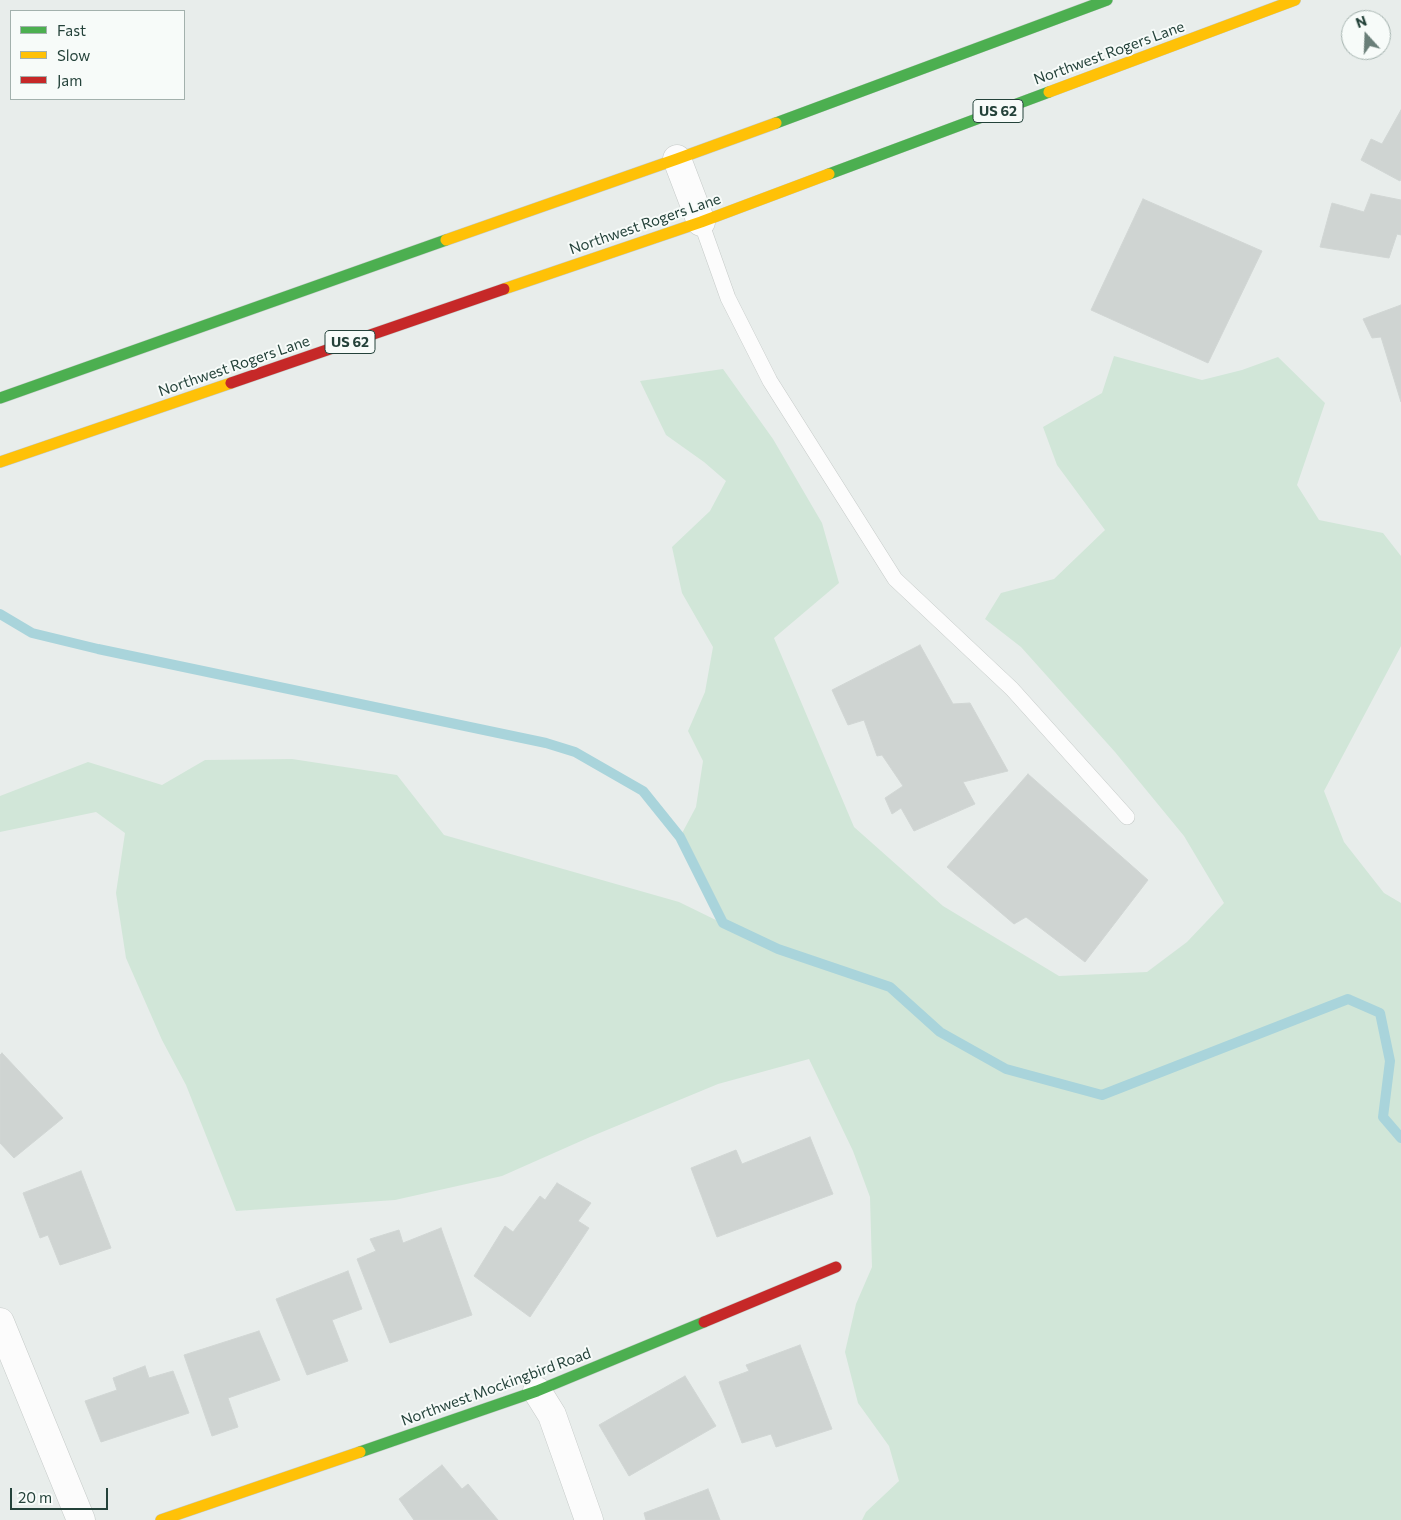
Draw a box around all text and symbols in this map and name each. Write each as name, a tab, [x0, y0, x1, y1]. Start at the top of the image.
legend	[10, 10, 185, 100]
north arrow	[1341, 10, 1391, 60]
text: N	[1353, 12, 1369, 31]
street label: Northwest Rogers Lane	[1031, 17, 1187, 89]
text: Fast	[57, 21, 86, 39]
text: Slow	[57, 46, 90, 64]
text: Jam	[57, 71, 82, 89]
road number: US 62	[973, 100, 1023, 122]
street label: Northwest Rogers Lane	[567, 190, 723, 258]
road number: US 62	[325, 331, 375, 354]
street label: Northwest Rogers Lane	[156, 332, 312, 400]
street label: Northwest Mockingbird Road	[399, 1344, 593, 1430]
scale bar	[12, 1478, 110, 1510]
text: 20 m	[18, 1488, 52, 1506]

